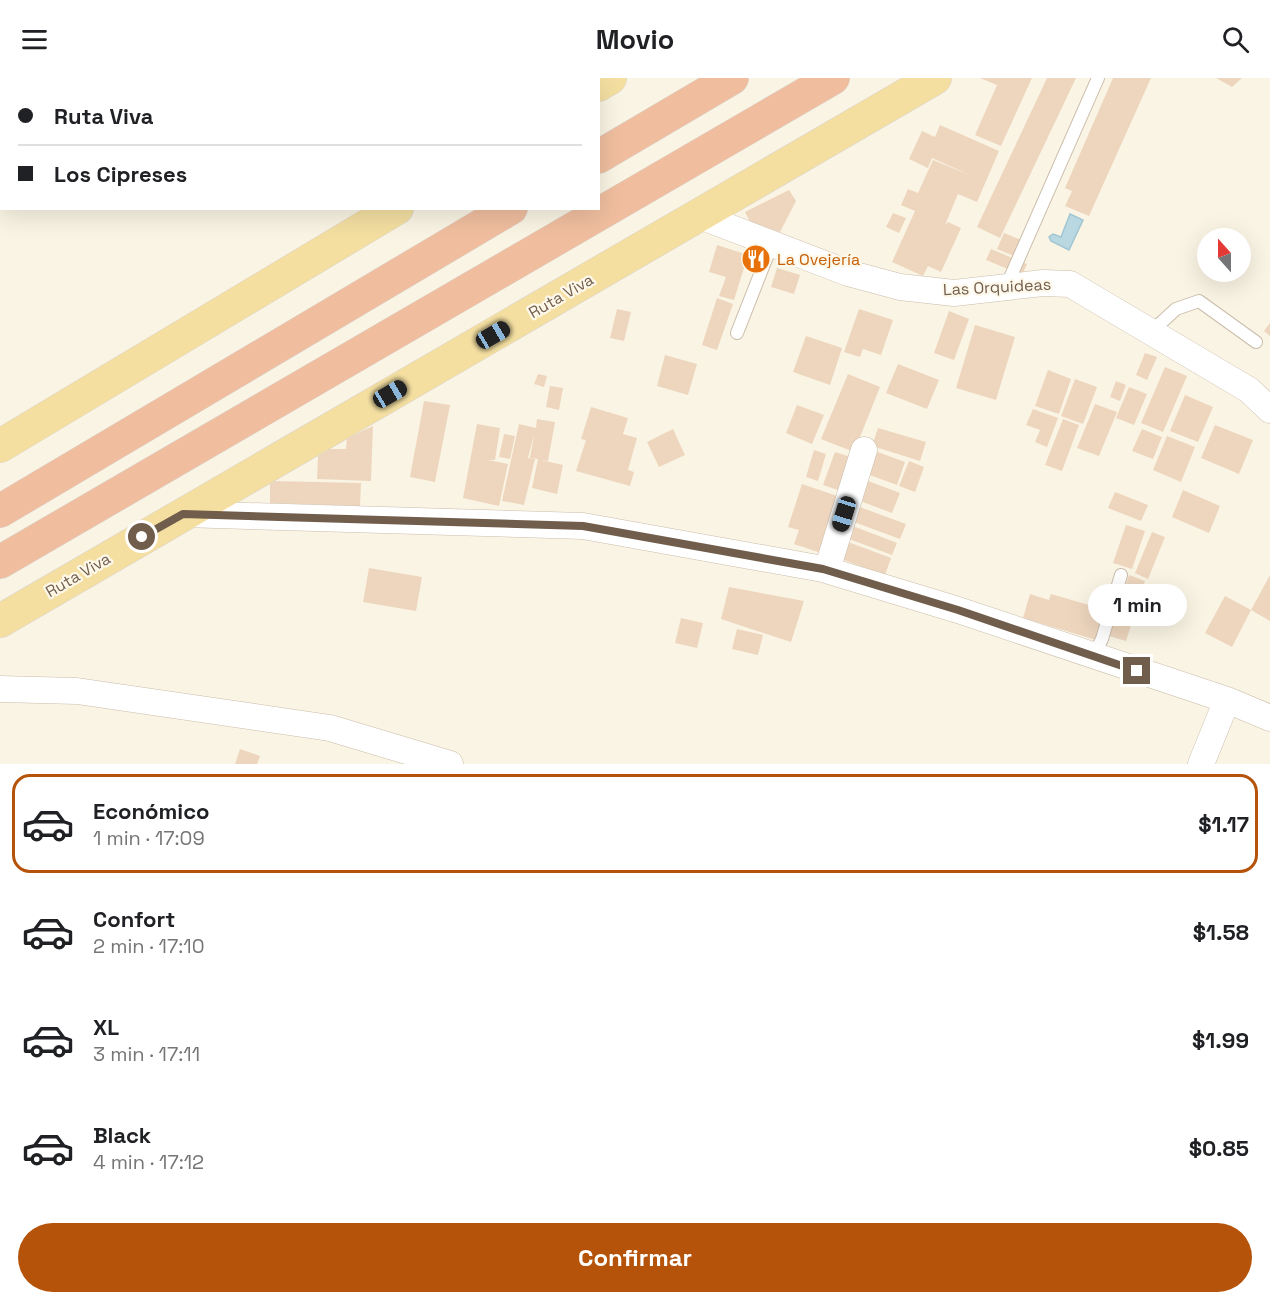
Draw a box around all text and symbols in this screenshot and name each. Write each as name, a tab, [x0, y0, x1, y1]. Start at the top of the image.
text: Movio	[596, 22, 674, 57]
icon: menu	[18, 23, 51, 56]
icon: search	[1219, 23, 1252, 56]
text: Ruta Viva	[54, 102, 153, 130]
text: Los Cipreses	[54, 160, 187, 188]
north arrow	[1197, 228, 1251, 282]
map controls	[1197, 228, 1251, 282]
restaurant icon: La Ovejería	[740, 243, 772, 275]
place label: La Ovejería	[777, 249, 860, 270]
street label: Ruta Viva	[525, 269, 597, 323]
street label: Las Orquideas	[942, 274, 1052, 300]
car	[473, 318, 513, 352]
car	[370, 377, 410, 411]
car	[830, 494, 858, 534]
route start	[128, 523, 155, 550]
street label: Ruta Viva	[42, 548, 114, 602]
callout: 1 min	[1088, 584, 1186, 626]
text: 1 min	[1113, 592, 1162, 618]
route end	[1123, 657, 1150, 684]
icon: car	[21, 797, 75, 851]
text: Económico	[93, 797, 210, 825]
text: $1.17	[1198, 810, 1249, 838]
text: 1 min · 17:09	[93, 825, 205, 851]
icon: car	[21, 905, 75, 959]
text: Confort	[93, 905, 175, 933]
text: $1.58	[1193, 918, 1249, 946]
text: 2 min · 17:10	[93, 933, 204, 959]
icon: car	[21, 1013, 75, 1067]
text: XL	[93, 1013, 119, 1041]
text: $1.99	[1192, 1026, 1249, 1054]
text: 3 min · 17:11	[93, 1041, 200, 1067]
icon: car	[21, 1121, 75, 1175]
text: Black	[93, 1121, 151, 1149]
text: $0.85	[1189, 1134, 1249, 1162]
text: 4 min · 17:12	[93, 1149, 204, 1175]
button: Confirmar	[18, 1223, 1252, 1292]

